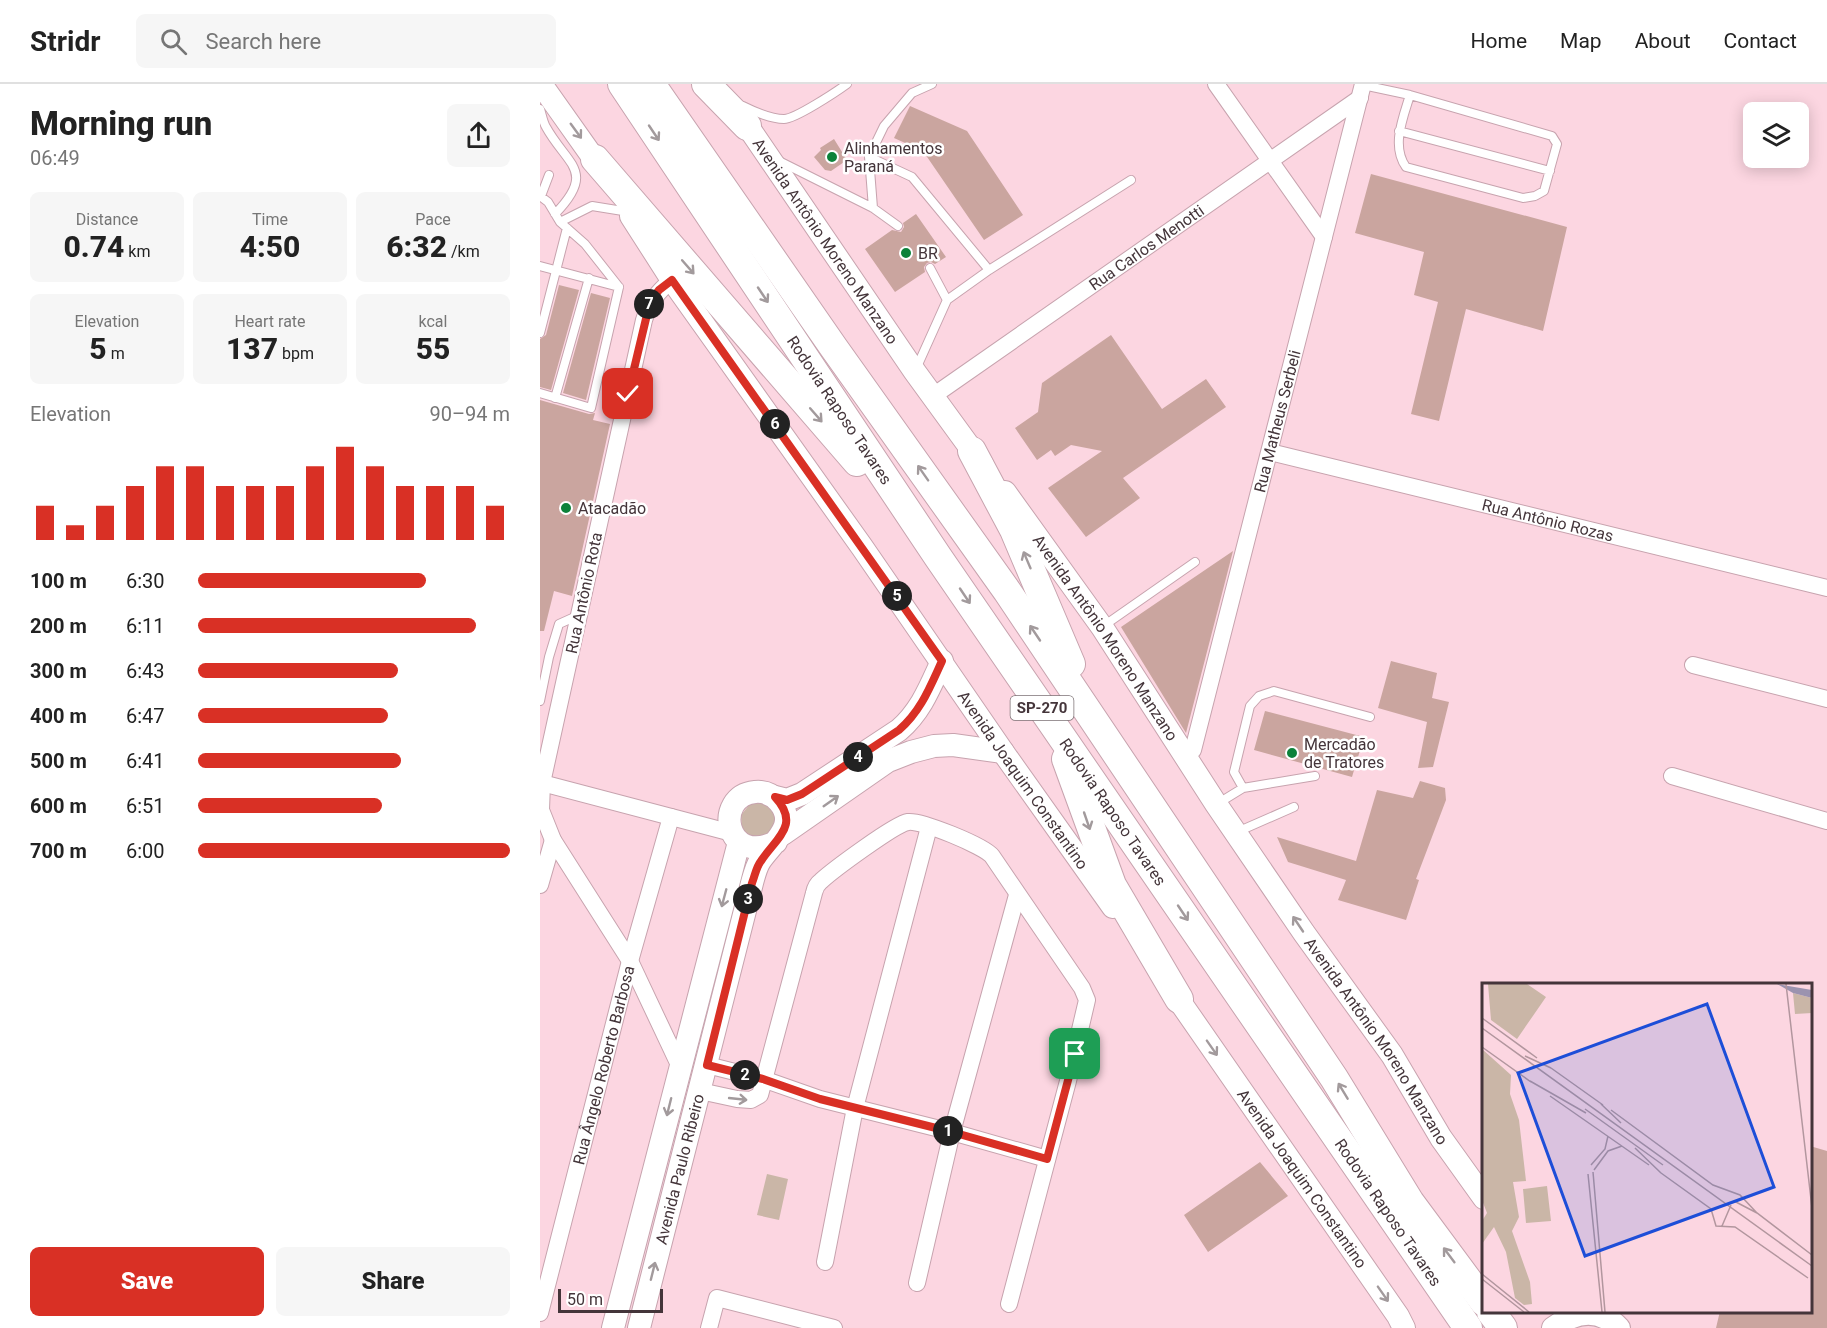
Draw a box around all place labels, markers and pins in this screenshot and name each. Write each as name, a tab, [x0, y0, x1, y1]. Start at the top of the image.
place label: Alinhamentos Paraná	[844, 139, 942, 176]
marker: Alinhamentos Paraná	[825, 150, 839, 164]
place label: BR	[918, 244, 938, 263]
marker: BR	[899, 246, 913, 260]
pin: 7	[634, 289, 664, 319]
pin	[602, 368, 653, 419]
pin: 6	[760, 409, 790, 439]
place label: Atacadão	[578, 499, 646, 518]
marker: Atacadão	[559, 501, 573, 515]
pin: 5	[882, 581, 912, 611]
place label: Mercadão de Tratores	[1304, 735, 1384, 772]
pin: 4	[843, 742, 873, 772]
marker: Mercadão de Tratores	[1285, 746, 1299, 760]
pin: 3	[733, 884, 763, 914]
pin	[1049, 1028, 1100, 1079]
pin: 2	[730, 1060, 760, 1090]
pin: 1	[933, 1116, 963, 1146]

